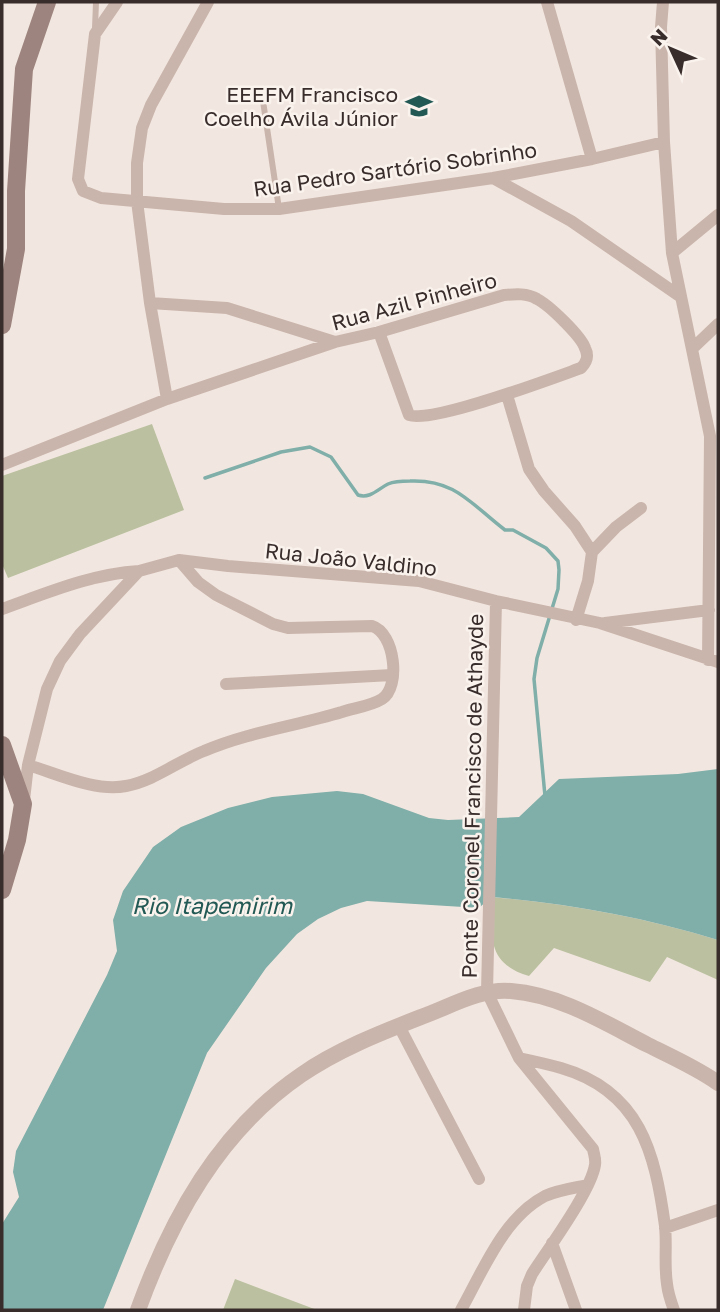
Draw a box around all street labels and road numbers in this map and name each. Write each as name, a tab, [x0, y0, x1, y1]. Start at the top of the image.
street label: Rua Pedro Sartório Sobrinho	[252, 136, 538, 202]
street label: Rua Azil Pinheiro	[329, 266, 499, 336]
street label: Rua João Valdino	[264, 537, 438, 581]
street label: Ponte Coronel Francisco de Athayde	[456, 613, 488, 979]

